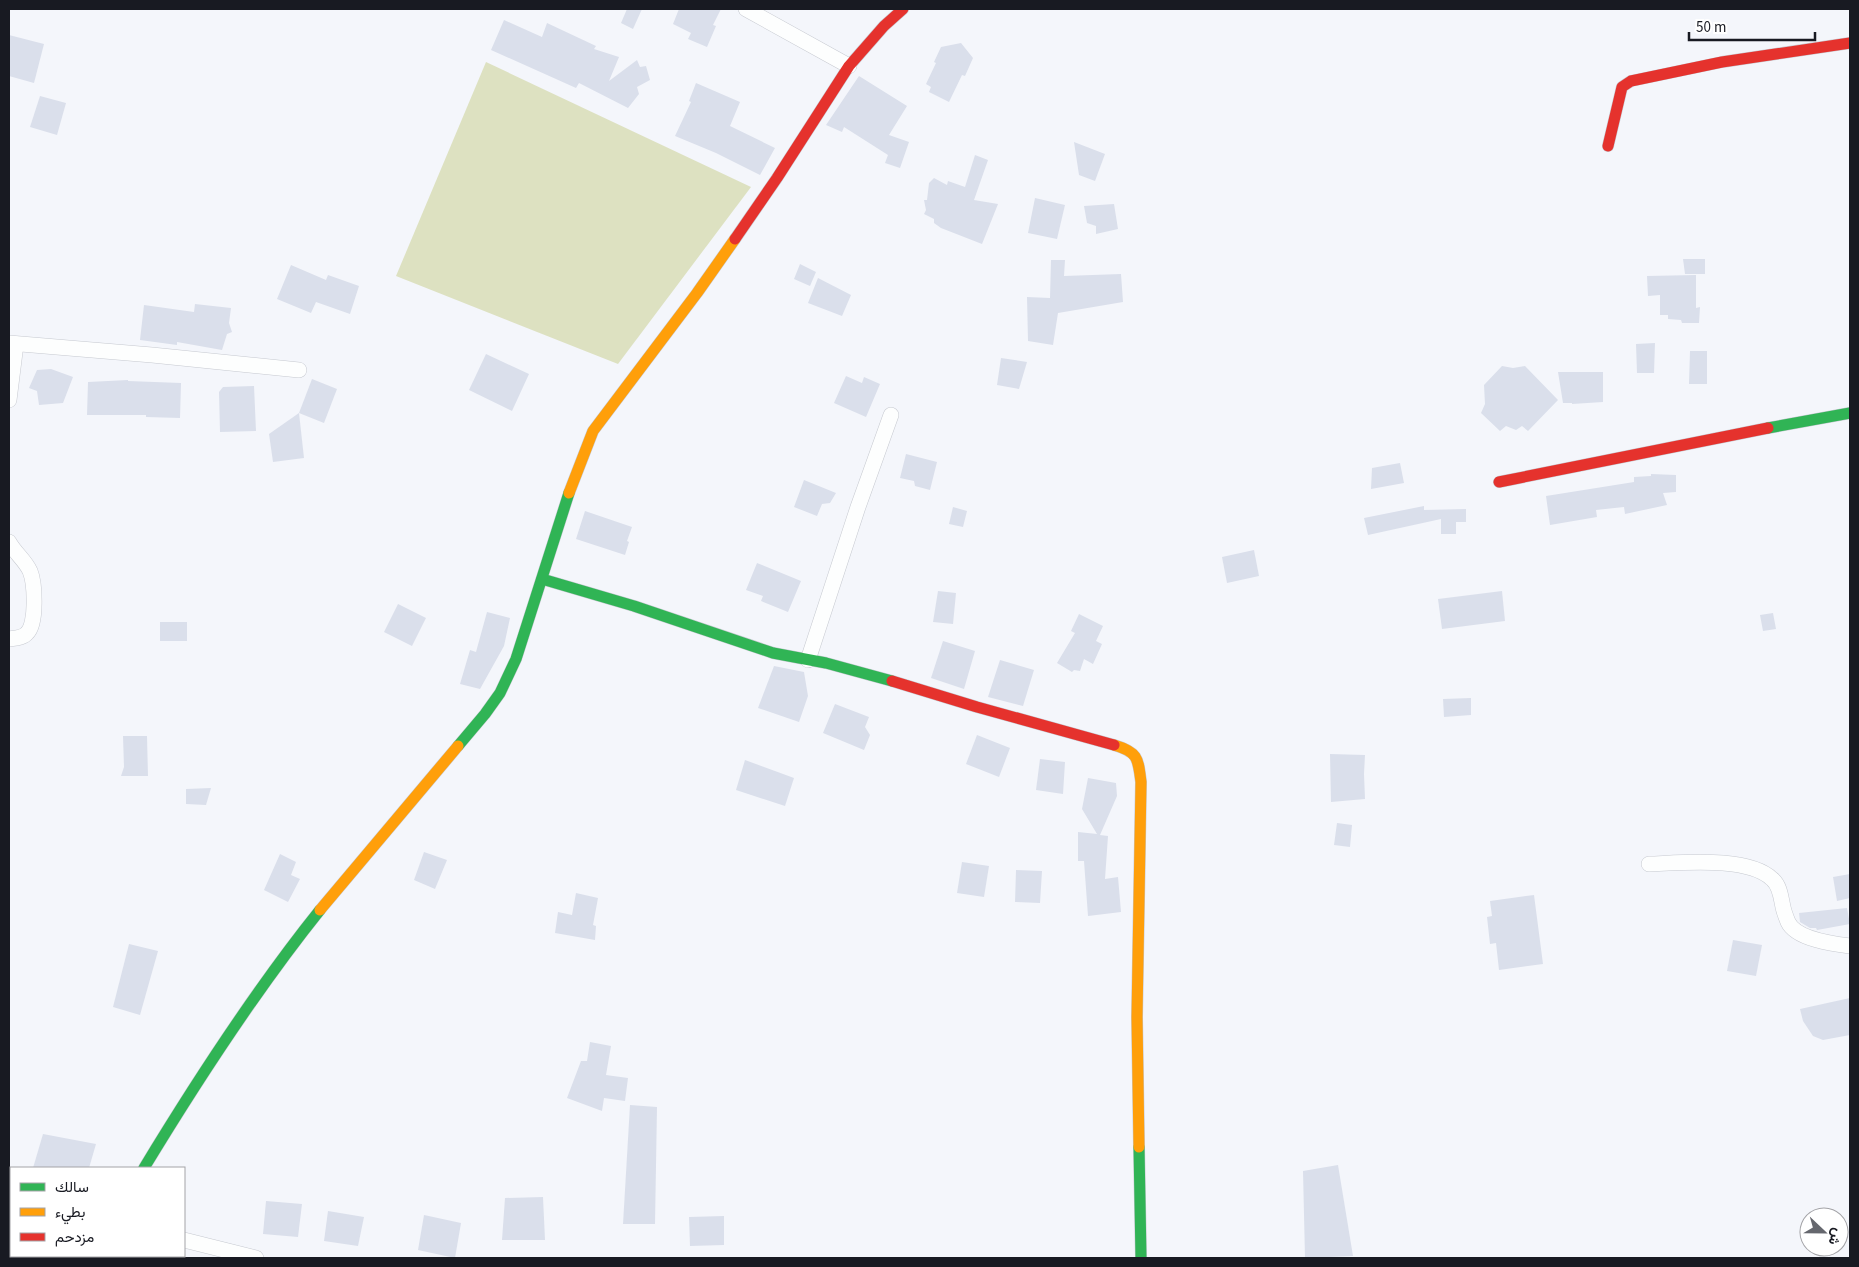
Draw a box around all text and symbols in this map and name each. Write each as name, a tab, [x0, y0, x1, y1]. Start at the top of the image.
scale bar	[1689, 10, 1815, 42]
text: 50 m	[1696, 17, 1726, 38]
legend	[10, 1167, 185, 1257]
text: سالك	[55, 1177, 89, 1198]
text: بطيء	[55, 1202, 85, 1225]
north arrow	[1799, 1207, 1849, 1257]
text: ش	[1823, 1225, 1848, 1248]
text: مزدحم	[55, 1227, 94, 1248]

